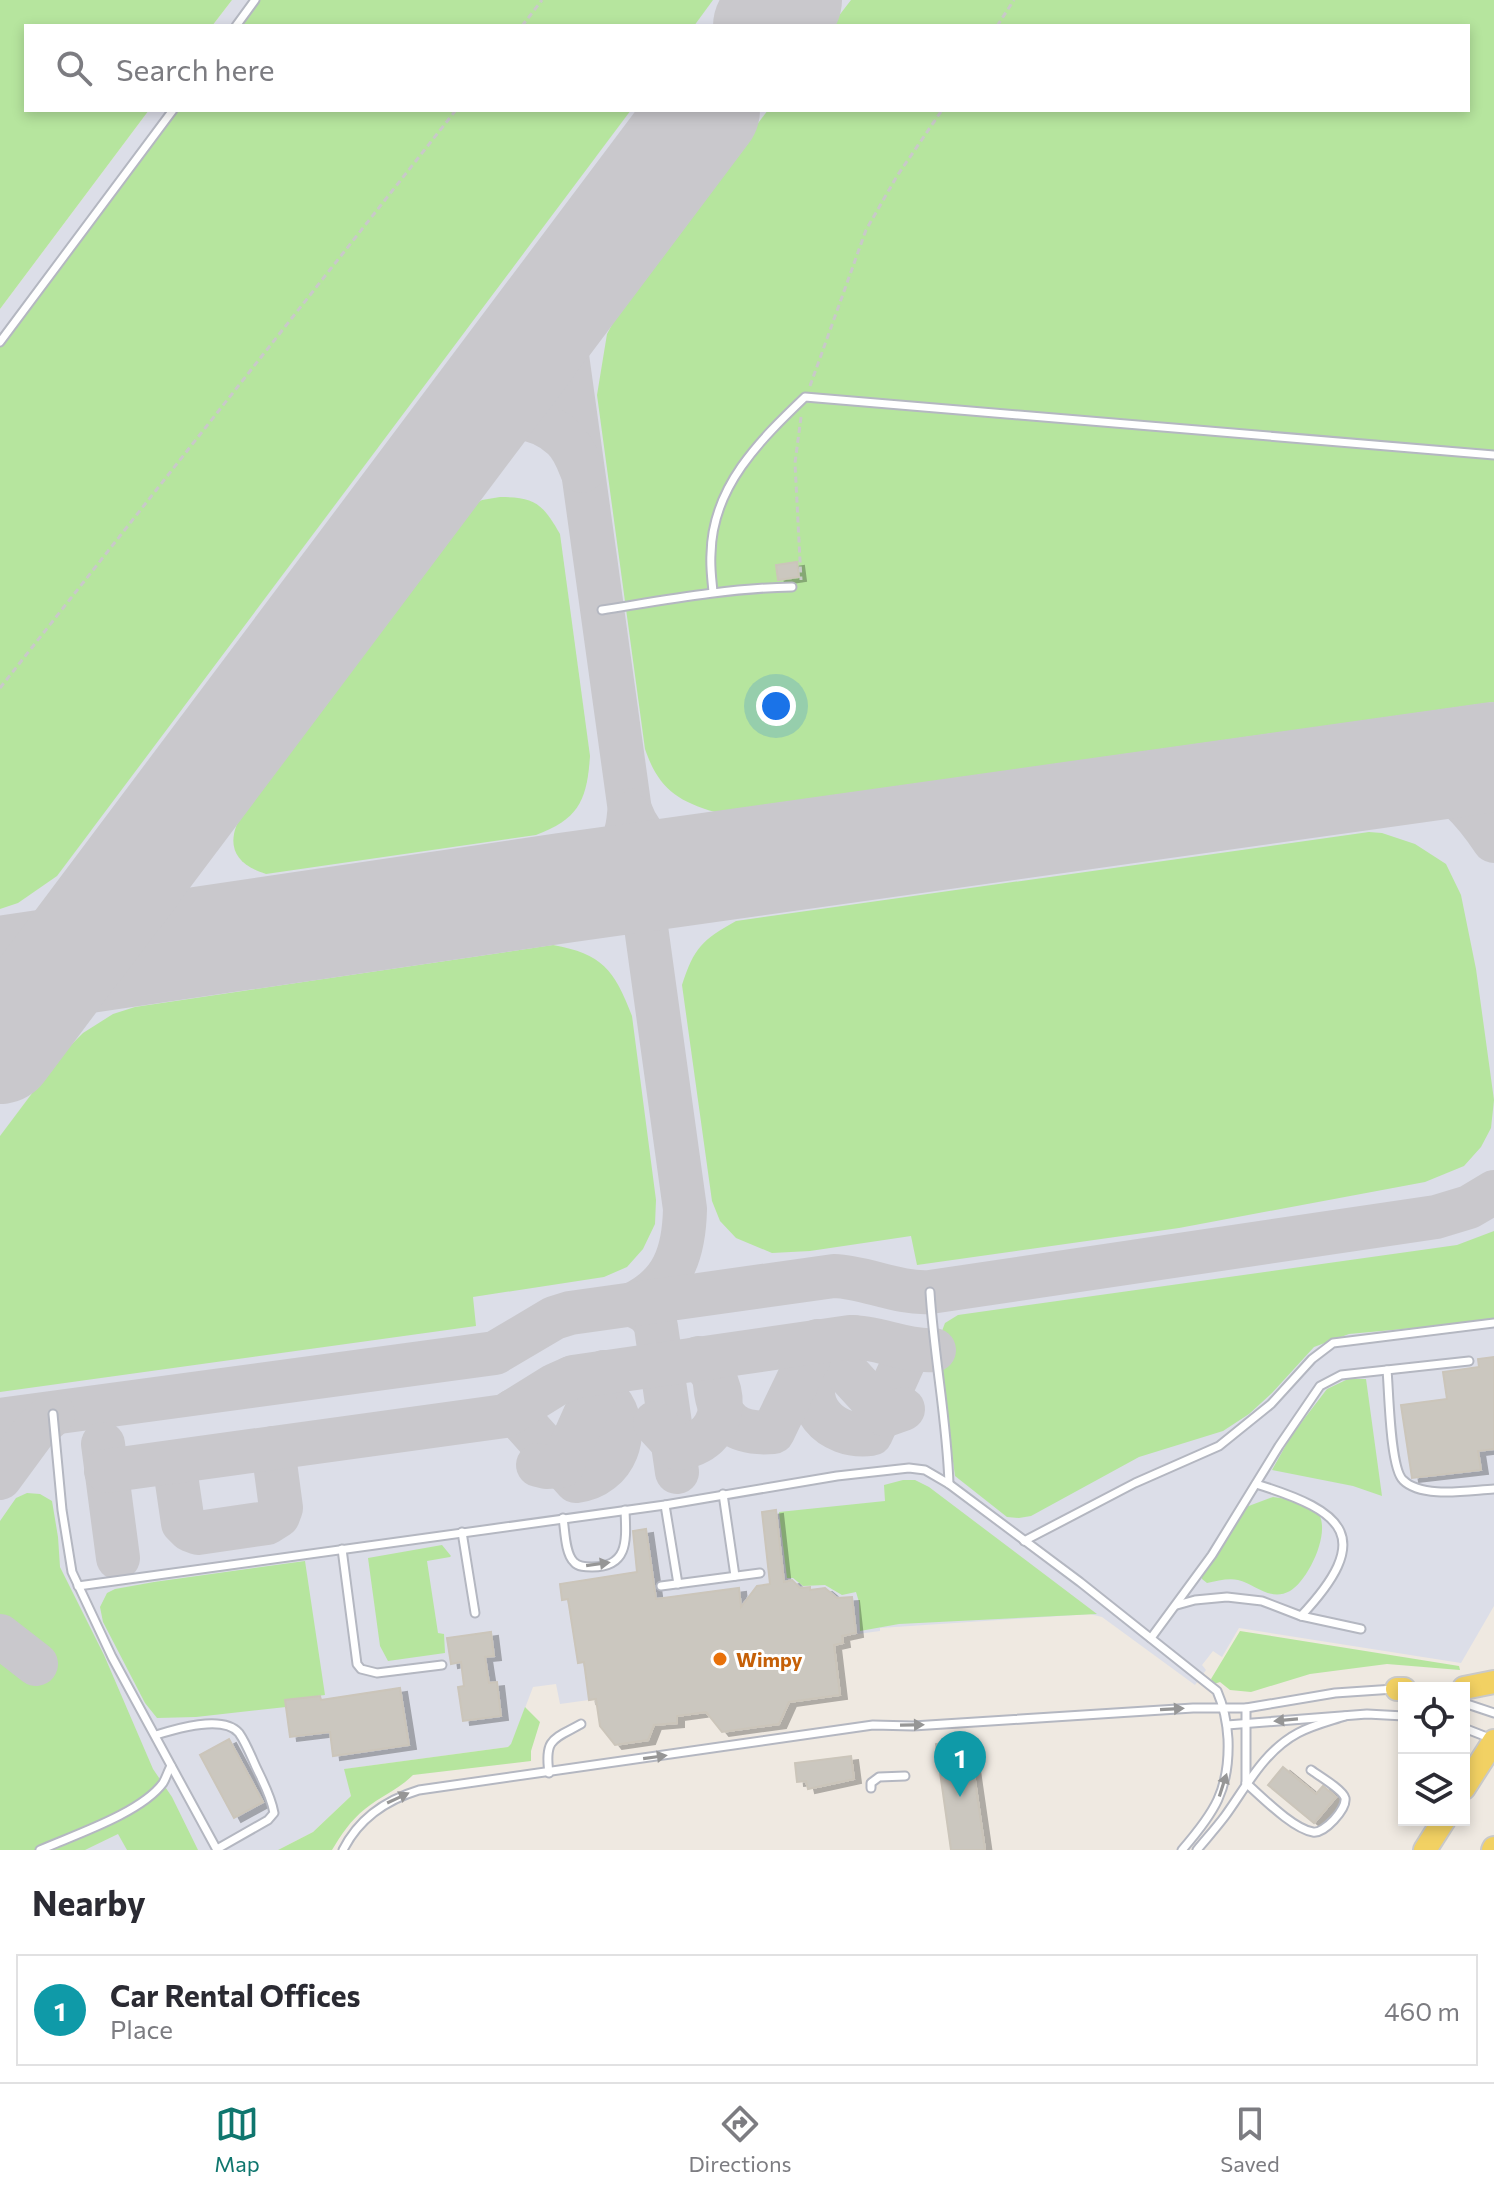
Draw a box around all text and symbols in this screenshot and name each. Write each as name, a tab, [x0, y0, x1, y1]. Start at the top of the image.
search box	[24, 24, 1470, 112]
icon: search	[52, 46, 96, 90]
text: Search here	[116, 50, 275, 87]
your location	[756, 686, 796, 726]
one-way arrow	[586, 1558, 611, 1571]
place label: Wimpy	[736, 1647, 802, 1671]
marker: Wimpy	[711, 1650, 729, 1668]
map controls	[1398, 1682, 1470, 1826]
button: locate	[1398, 1682, 1470, 1754]
one-way arrow	[1160, 1702, 1185, 1715]
one-way arrow	[1273, 1714, 1298, 1727]
one-way arrow	[900, 1719, 925, 1732]
pin: 1	[934, 1731, 986, 1797]
one-way arrow	[642, 1750, 667, 1763]
button: layers	[1398, 1754, 1470, 1826]
one-way arrow	[1217, 1773, 1229, 1797]
one-way arrow	[387, 1791, 410, 1805]
text: Nearby	[32, 1881, 146, 1923]
text: Car Rental Offices	[110, 1976, 360, 2013]
text: 1	[54, 1995, 66, 2026]
text: 460 m	[1384, 1995, 1460, 2026]
text: Place	[110, 2013, 173, 2044]
tab: Map	[214, 2102, 260, 2177]
tab: Directions	[688, 2102, 792, 2177]
tab: Saved	[1220, 2102, 1280, 2177]

